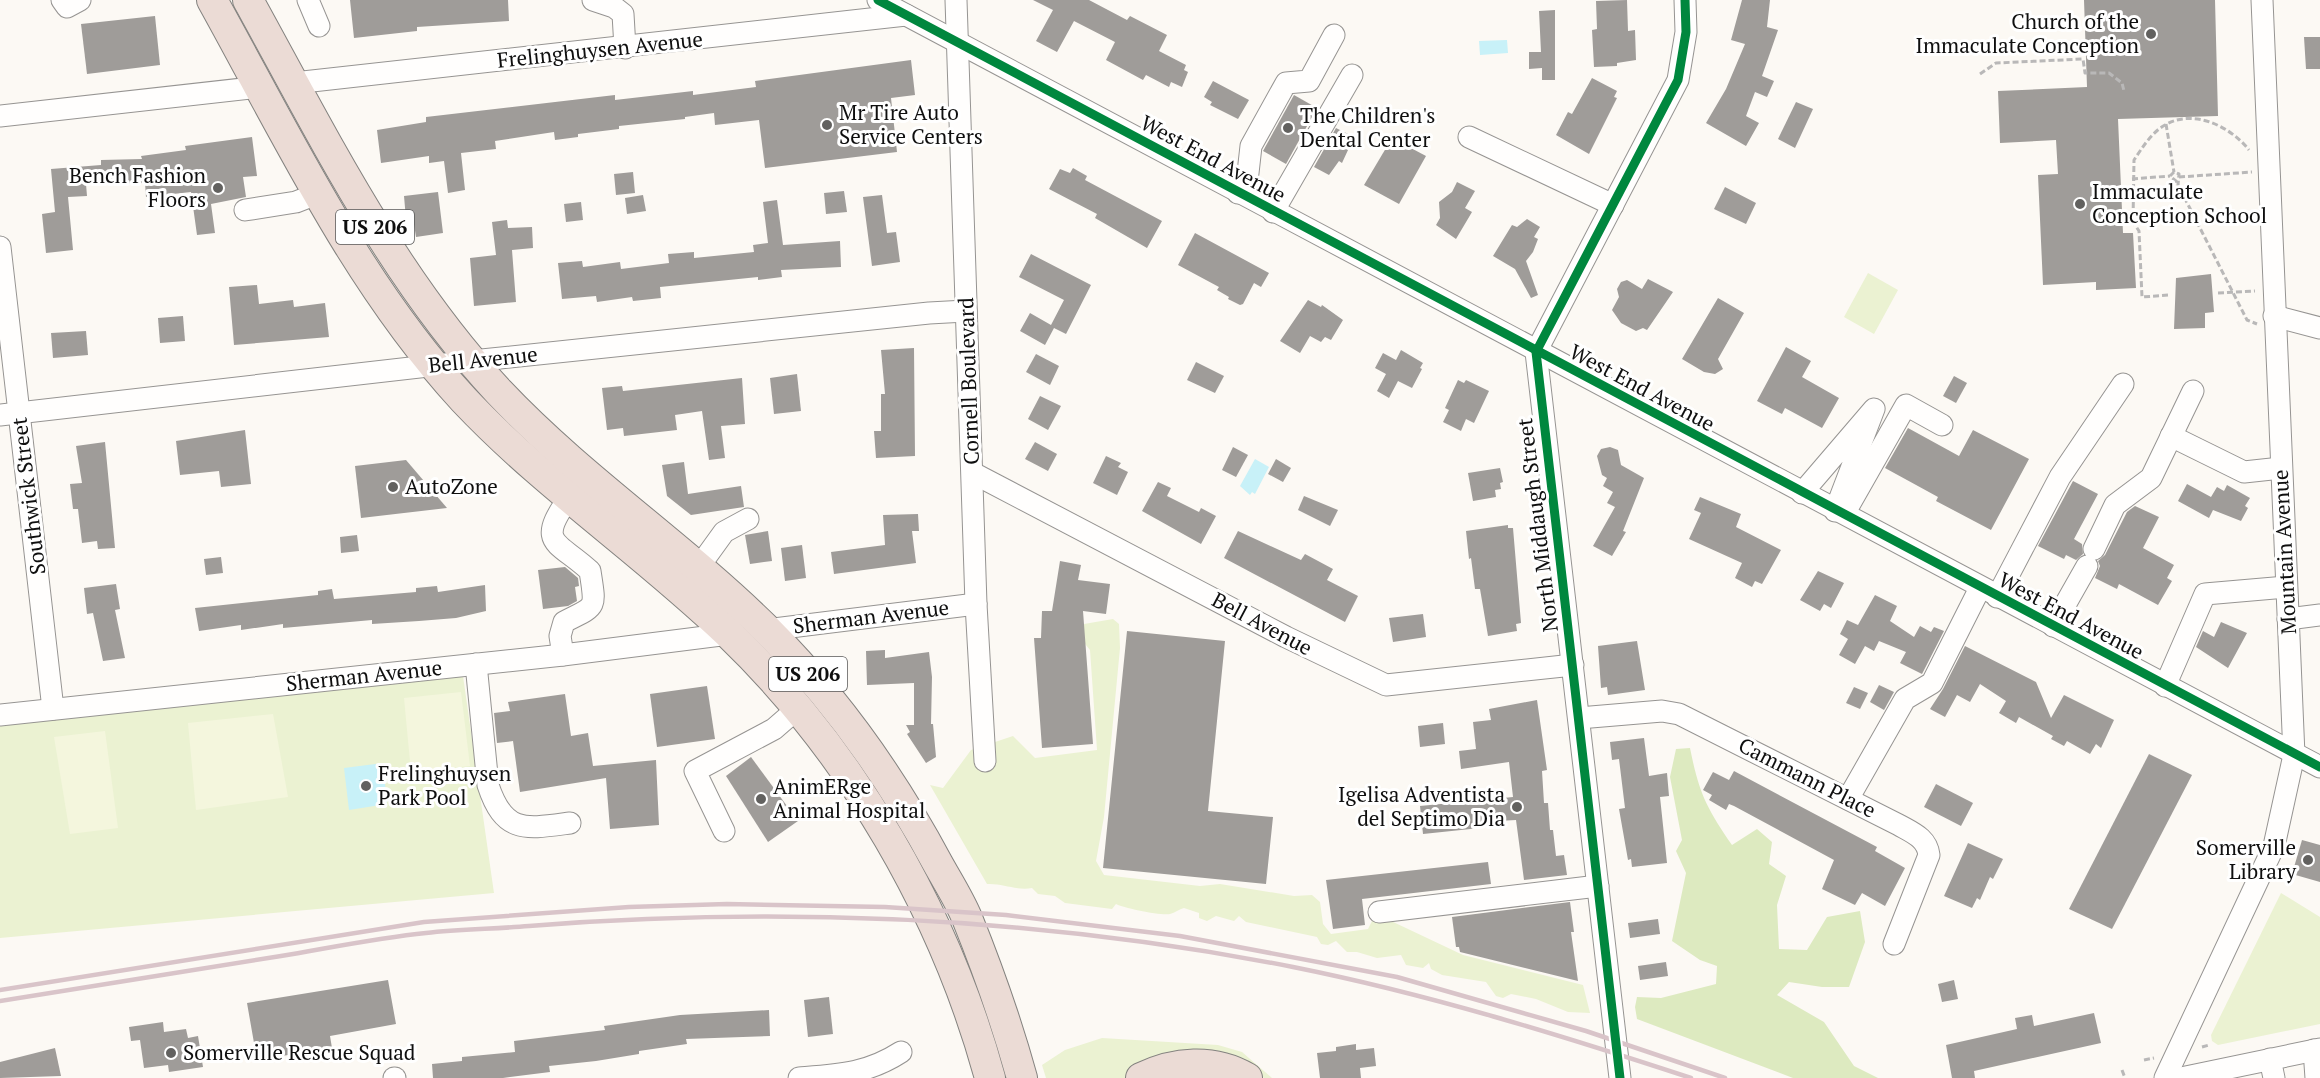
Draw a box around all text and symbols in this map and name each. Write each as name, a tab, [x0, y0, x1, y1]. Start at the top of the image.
place label: Church of the Immaculate Conception	[1916, 7, 2140, 59]
street label: Frelinghuysen Avenue	[496, 24, 704, 74]
marker: Church of the Immaculate Conception	[2144, 27, 2158, 41]
place label: Mr Tire Auto Service Centers	[839, 98, 983, 150]
place label: The Children's Dental Center	[1300, 101, 1435, 153]
street label: West End Avenue	[1136, 108, 1291, 208]
marker: Mr Tire Auto Service Centers	[820, 118, 834, 132]
marker: The Children's Dental Center	[1281, 121, 1295, 135]
place label: Bench Fashion Floors	[69, 161, 207, 213]
place label: Immaculate Conception School	[2092, 177, 2267, 229]
marker: Bench Fashion Floors	[211, 181, 225, 195]
marker: Immaculate Conception School	[2073, 197, 2087, 211]
road number: US 206	[336, 210, 414, 244]
street label: Cornell Boulevard	[951, 296, 985, 465]
street label: West End Avenue	[1565, 337, 1720, 437]
street label: Bell Avenue	[427, 339, 539, 379]
street label: Southwick Street	[4, 416, 52, 576]
street label: North Middaugh Street	[1510, 416, 1564, 634]
street label: Mountain Avenue	[2266, 469, 2302, 635]
place label: AutoZone	[405, 472, 498, 500]
marker: AutoZone	[386, 480, 400, 494]
street label: West End Avenue	[1994, 565, 2149, 665]
street label: Bell Avenue	[1208, 585, 1317, 661]
street label: Sherman Avenue	[791, 593, 950, 639]
street label: Sherman Avenue	[284, 653, 443, 697]
road number: US 206	[769, 657, 847, 691]
street label: Cammann Place	[1734, 730, 1881, 824]
place label: Frelinghuysen Park Pool	[378, 759, 512, 811]
place label: AnimERge Animal Hospital	[773, 772, 925, 824]
marker: Frelinghuysen Park Pool	[359, 779, 373, 793]
place label: Igelisa Adventista del Septimo Dia	[1338, 780, 1505, 832]
marker: AnimERge Animal Hospital	[754, 792, 768, 806]
marker: Igelisa Adventista del Septimo Dia	[1510, 800, 1524, 814]
place label: Somerville Library	[2196, 833, 2296, 885]
marker: Somerville Library	[2301, 853, 2315, 867]
place label: Somerville Rescue Squad	[183, 1038, 416, 1066]
marker: Somerville Rescue Squad	[164, 1046, 178, 1060]

